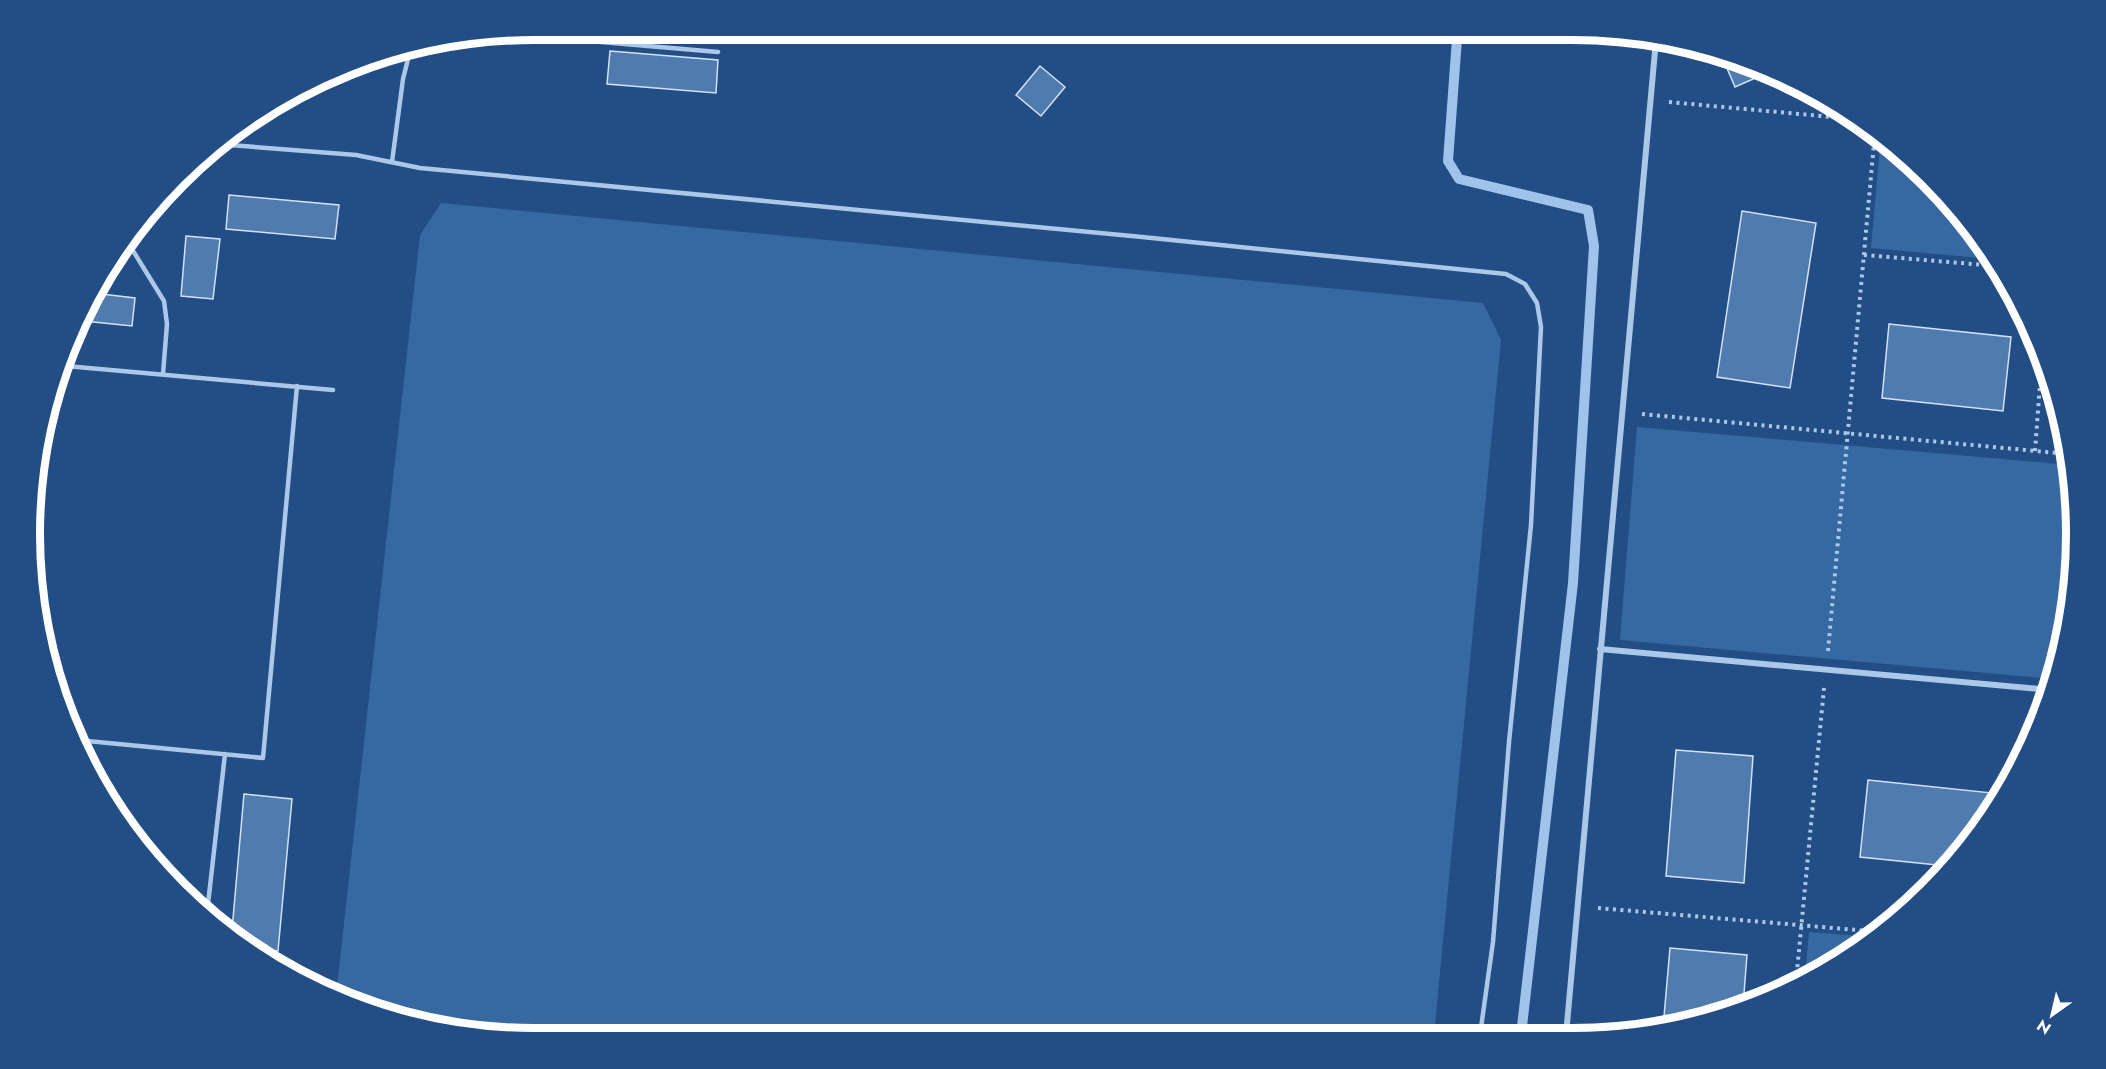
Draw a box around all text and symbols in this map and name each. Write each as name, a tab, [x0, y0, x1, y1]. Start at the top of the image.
north arrow	[2022, 985, 2082, 1045]
text: N	[2032, 1014, 2056, 1040]

